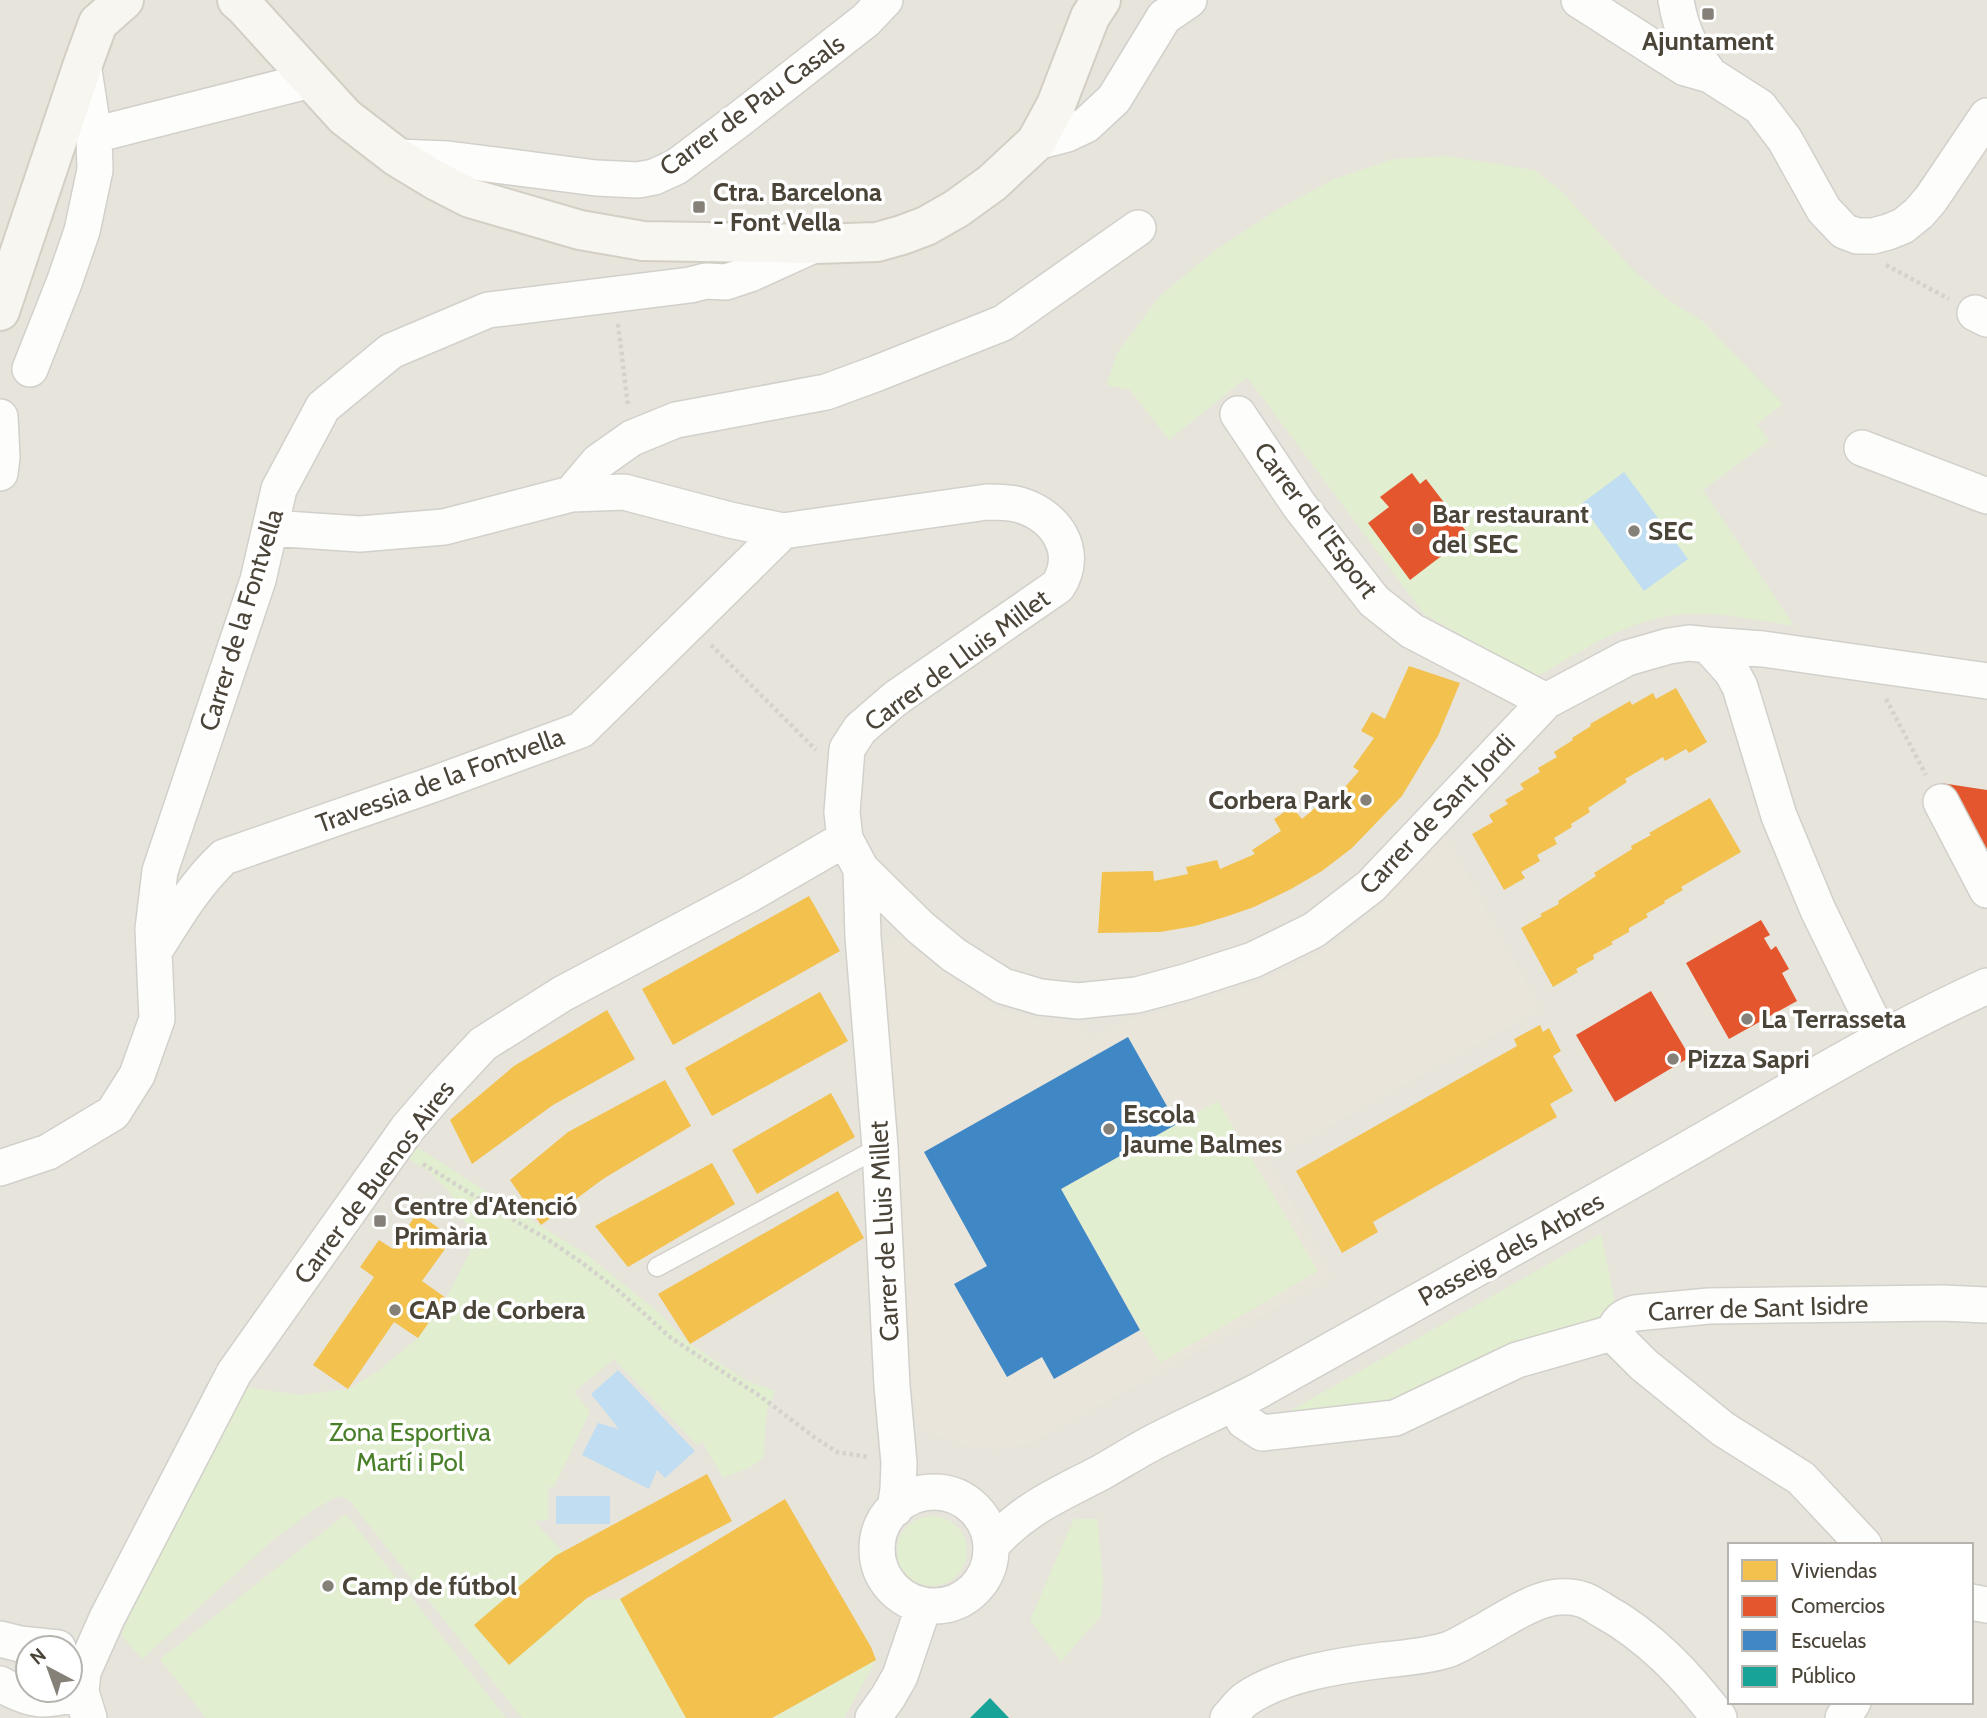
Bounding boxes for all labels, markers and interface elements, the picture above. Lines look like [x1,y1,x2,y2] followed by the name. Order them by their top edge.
[1700,6,1716,22] marker: Ajuntament
[1642,25,1774,57] place label: Ajuntament
[653,27,851,183] street label: Carrer de Pau Casals
[713,176,882,238] place label: Ctra. Barcelona - Font Vella
[691,199,707,215] marker: Ctra. Barcelona - Font Vella
[1247,436,1385,604] street label: Carrer de l'Esport
[1432,498,1589,560] place label: Bar restaurant del SEC
[192,505,290,735] street label: Carrer de la Fontvella
[1648,515,1694,547] place label: SEC
[1410,521,1426,537] marker: Bar restaurant del SEC
[1626,523,1642,539] marker: SEC
[858,582,1056,738] street label: Carrer de Lluis Millet
[312,720,569,840] street label: Travessia de la Fontvella
[1352,727,1522,901] street label: Carrer de Sant Jordi
[1208,784,1352,816] place label: Corbera Park
[1358,792,1374,808] marker: Corbera Park
[1761,1003,1906,1035] place label: La Terrasseta
[1739,1011,1755,1027] marker: La Terrasseta
[1687,1043,1810,1075] place label: Pizza Sapri
[1665,1051,1681,1067] marker: Pizza Sapri
[287,1074,461,1290] street label: Carrer de Buenos Aires
[1122,1098,1282,1160] place label: Escola Jaume Balmes
[862,1120,906,1342] street label: Carrer de Lluis Millet
[1101,1121,1117,1137] marker: Escola Jaume Balmes
[1413,1185,1610,1313] street label: Passeig dels Arbres
[394,1190,578,1252] place label: Centre d'Atenció Primària
[372,1213,388,1229] marker: Centre d'Atenció Primària
[1647,1288,1869,1328] street label: Carrer de Sant Isidre
[409,1294,585,1326] place label: CAP de Corbera
[387,1302,403,1318] marker: CAP de Corbera
[329,1416,492,1478] park label: Zona Esportiva Martí i Pol
[1728,1543,1973,1704] legend
[1791,1558,1877,1583] text: Viviendas
[342,1570,517,1602] place label: Camp de fútbol
[320,1578,336,1594] marker: Camp de fútbol
[1791,1593,1885,1618] text: Comercios
[1791,1628,1867,1653] text: Escuelas
[14,1634,84,1704] north arrow
[26,1643,51,1670] text: N
[1791,1663,1856,1688] text: Público

